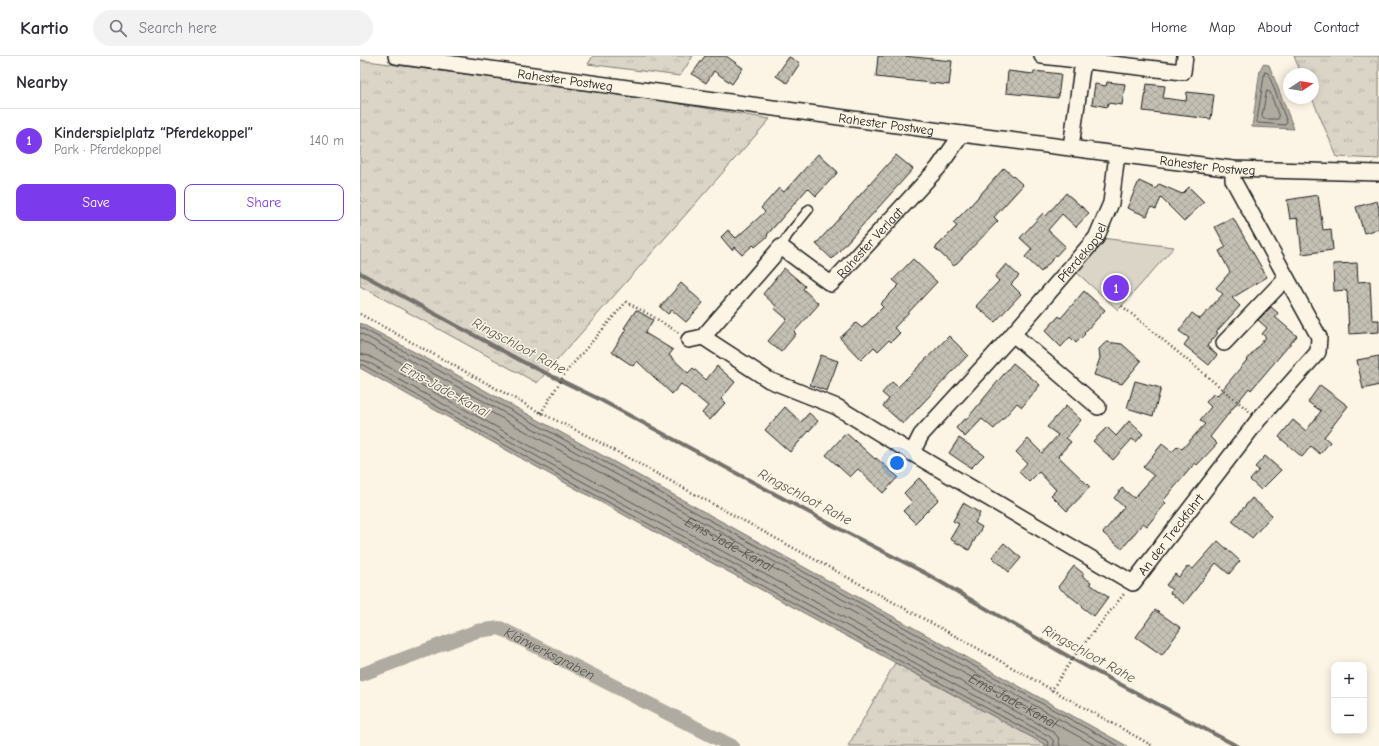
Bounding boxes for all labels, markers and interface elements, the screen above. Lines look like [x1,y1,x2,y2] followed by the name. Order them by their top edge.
[93,10,373,46] search box
[20,17,69,39] text: Kartio
[107,17,129,39] icon: search
[139,19,217,37] text: Search here
[1151,19,1187,36] text: Home
[1209,19,1235,36] text: Map
[1257,19,1292,36] text: About
[1314,19,1359,36] text: Contact
[517,65,614,93] street label: Rahester Postweg
[1283,68,1319,104] north arrow
[16,73,67,92] text: Nearby
[838,110,935,138] street label: Rahester Postweg
[54,124,253,142] text: Kinderspielplatz “Pferdekoppel”
[26,133,32,148] text: 1
[310,133,344,148] text: 140 m
[54,142,161,157] text: Park · Pferdekoppel
[1159,152,1256,177] street label: Rahester Postweg
[16,184,176,221] button: Save
[184,184,344,221] button: Share
[833,203,907,281] street label: Rahester Verlaat
[1054,220,1109,285] street label: Pferdekoppel
[1103,273,1129,303] pin: 1
[469,314,569,378] water label: Ringschloot Rahe
[398,359,493,422] water label: Ems-Jade-Kanal
[887,453,907,473] your location
[755,465,855,529] water label: Ringschloot Rahe
[1134,490,1207,578] street label: An der Treckfahrt
[682,513,778,576] water label: Ems-Jade-Kanal
[1039,621,1139,687] water label: Ringschloot Rahe
[502,623,598,683] water label: Klärwerksgraben
[1331,662,1367,734] map controls
[1331,662,1367,698] button: +
[966,669,1061,732] water label: Ems-Jade-Kanal
[1331,698,1367,734] button: −

